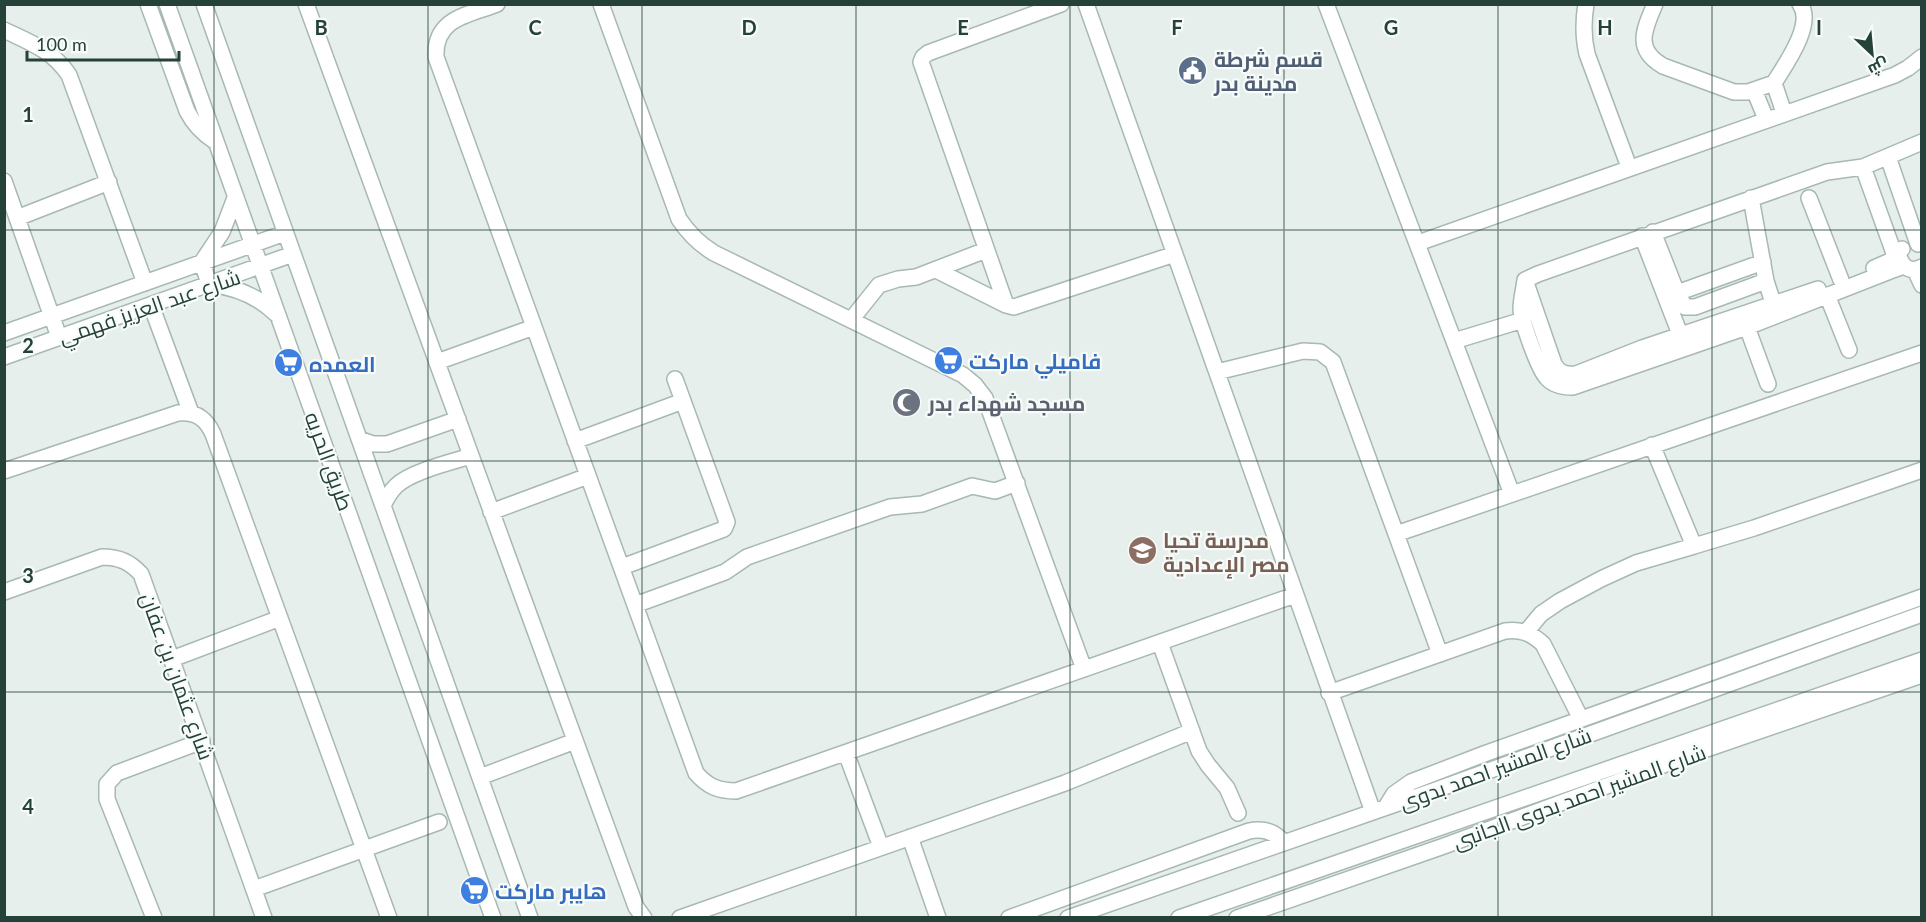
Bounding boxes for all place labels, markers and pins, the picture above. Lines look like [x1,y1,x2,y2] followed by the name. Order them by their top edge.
[1213,46,1323,96] place label: قسم شرطة مدينة بدر
[1177,54,1209,86] public building icon: قسم شرطة مدينة بدر
[932,344,964,376] supermarket icon: فاميلي ماركت
[272,347,304,379] supermarket icon: العمده
[969,348,1101,379] place label: فاميلي ماركت
[309,351,376,376] place label: العمده
[891,386,923,418] mosque icon: مسجد شهداء بدر
[927,390,1085,417] place label: مسجد شهداء بدر
[1163,527,1290,579] place label: مدرسة تحيا مصر الإعدادية
[1126,535,1158,567] school or university icon: مدرسة تحيا مصر الإعدادية
[458,874,490,906] supermarket icon: هايبر ماركت
[495,878,607,904] place label: هايبر ماركت

